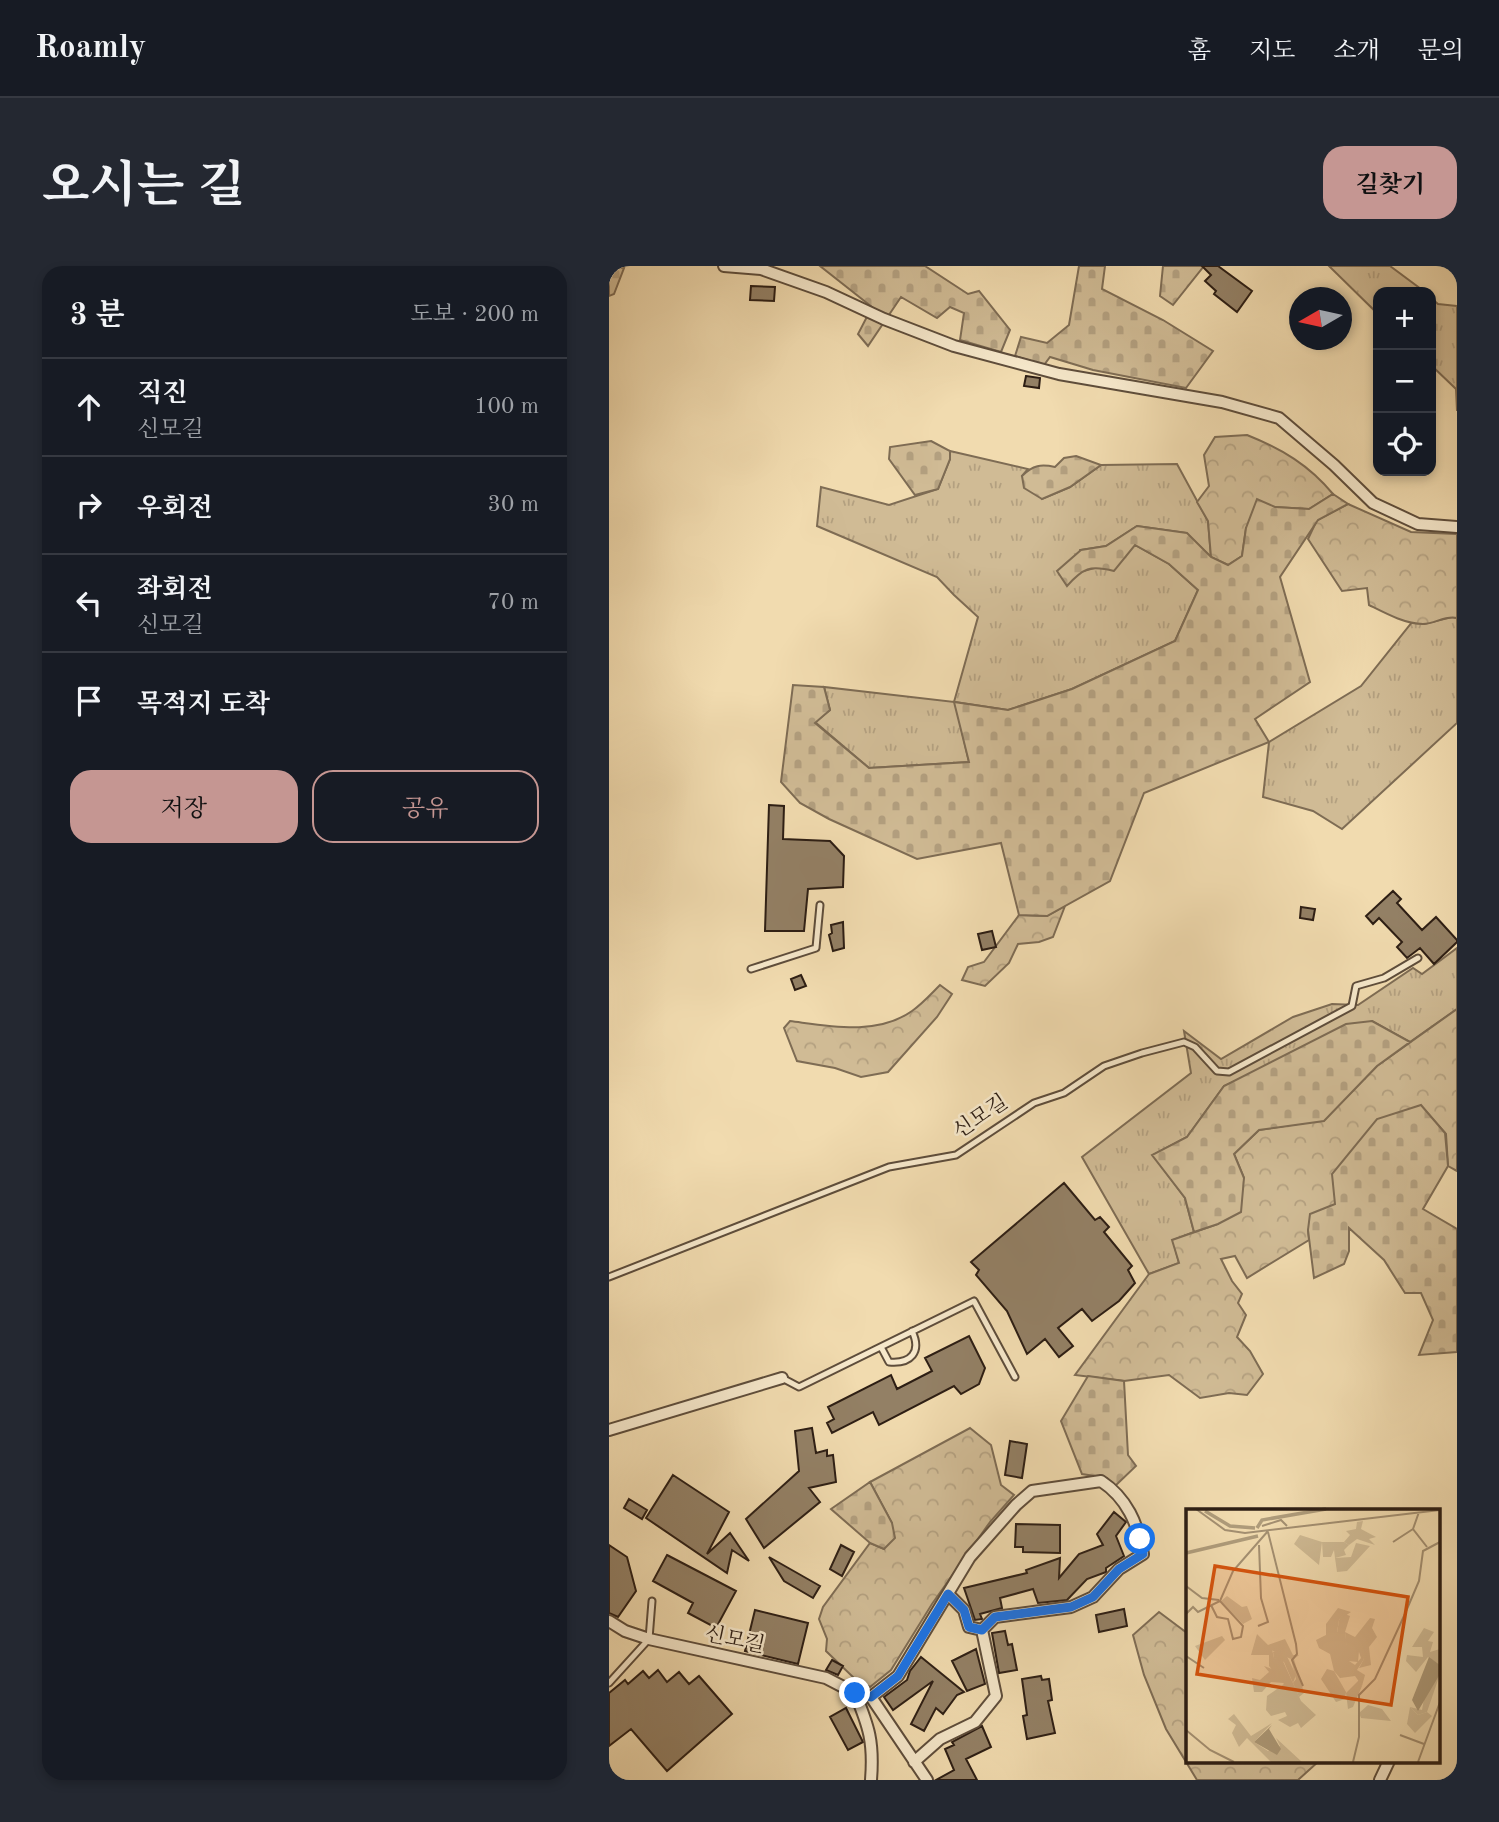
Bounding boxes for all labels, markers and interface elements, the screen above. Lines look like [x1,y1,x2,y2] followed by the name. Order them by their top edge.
[35,32,146,65] text: Roamly
[1188,40,1211,64] text: 홈
[1249,40,1295,64] text: 지도
[1333,40,1380,64] text: 소개
[1418,40,1464,64] text: 문의
[1323,146,1457,219] button: 길찾기
[42,164,245,213] text: 오시는 길
[1289,287,1352,350] north arrow
[1373,287,1436,476] map controls
[1373,287,1436,350] button: +
[70,301,125,331] text: 3 분
[411,303,539,326] text: 도보 · 200 m
[1373,350,1436,413] button: −
[137,381,187,407] text: 직진
[70,388,108,426] icon: ahead
[474,395,539,418] text: 100 m
[1373,413,1436,476] button: locate
[137,418,204,441] text: 신모길
[70,486,108,524] icon: right
[488,493,539,516] text: 30 m
[137,496,212,522] text: 우회전
[137,577,212,603] text: 좌회전
[70,584,108,622] icon: left
[488,591,539,614] text: 70 m
[137,614,204,637] text: 신모길
[70,682,108,720] icon: arrive
[137,692,270,718] text: 목적지 도착
[70,770,298,843] button: 저장
[312,770,539,843] button: 공유
[949,1090,1012,1143] street label: 신모길
[1186,1509,1439,1762] inset map
[1124,1523,1155,1554] route start
[703,1622,767,1657] street label: 신모길
[839,1677,870,1708] route end

